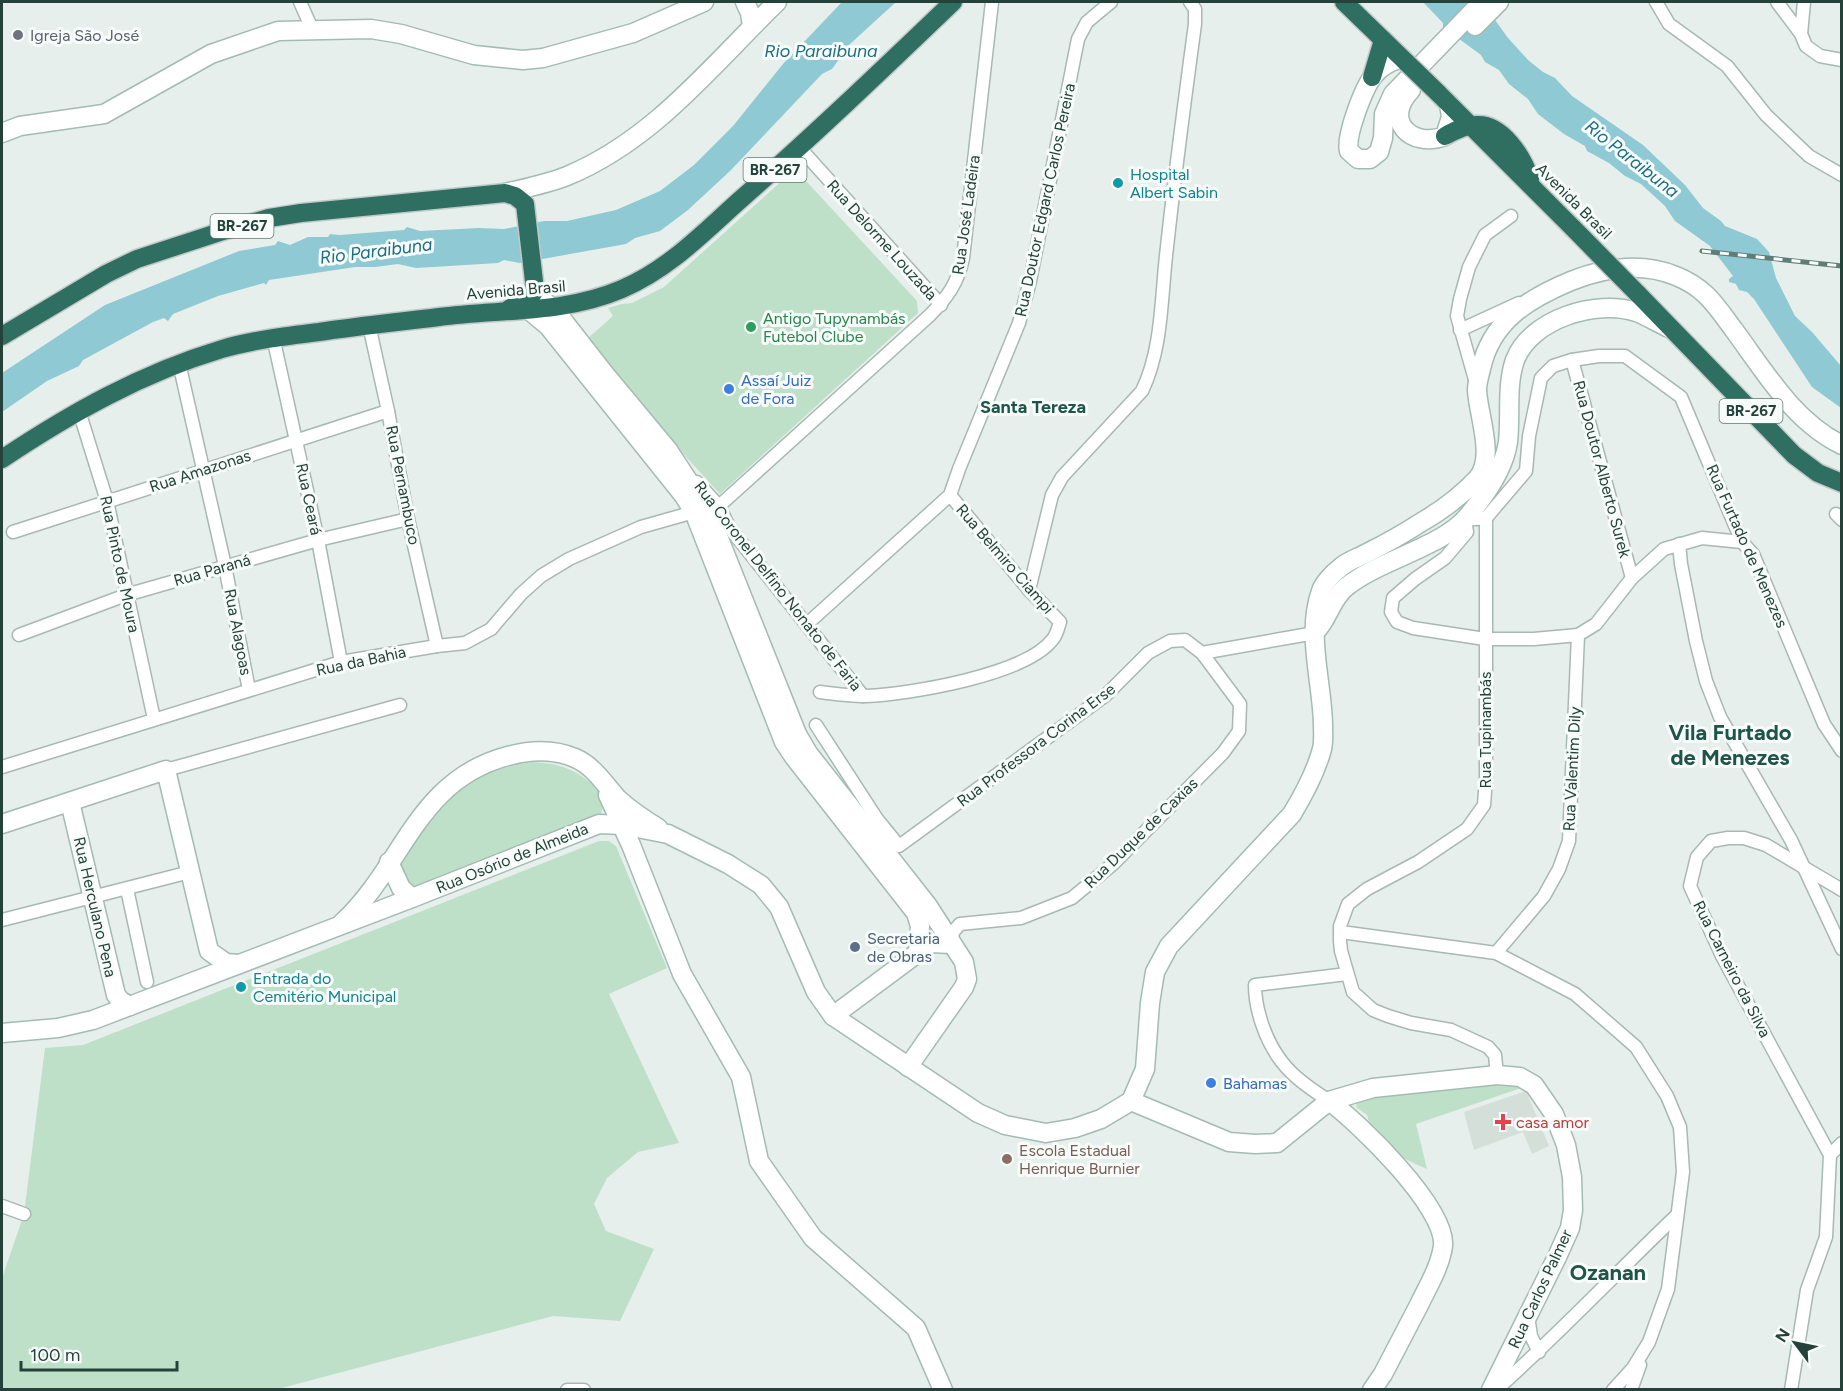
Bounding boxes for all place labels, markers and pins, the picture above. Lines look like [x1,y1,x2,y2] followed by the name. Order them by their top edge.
[30,26,139,45] place label: Igreja São José
[11,28,25,42] marker: Igreja São José
[1130,165,1218,202] place label: Hospital Albert Sabin
[1111,176,1125,190] marker: Hospital Albert Sabin
[763,309,906,346] place label: Antigo Tupynambás Futebol Clube
[744,320,758,334] marker: Antigo Tupynambás Futebol Clube
[741,371,811,408] place label: Assaí Juiz de Fora
[722,382,736,396] marker: Assaí Juiz de Fora
[867,929,940,966] place label: Secretaria de Obras
[848,940,862,954] marker: Secretaria de Obras
[253,969,396,1006] place label: Entrada do Cemitério Municipal
[234,980,248,994] marker: Entrada do Cemitério Municipal
[1223,1074,1287,1093] place label: Bahamas
[1204,1076,1218,1090] marker: Bahamas
[1494,1113,1512,1131] marker: casa amor
[1516,1113,1589,1132] place label: casa amor
[1019,1141,1140,1178] place label: Escola Estadual Henrique Burnier
[1000,1152,1014,1166] marker: Escola Estadual Henrique Burnier

